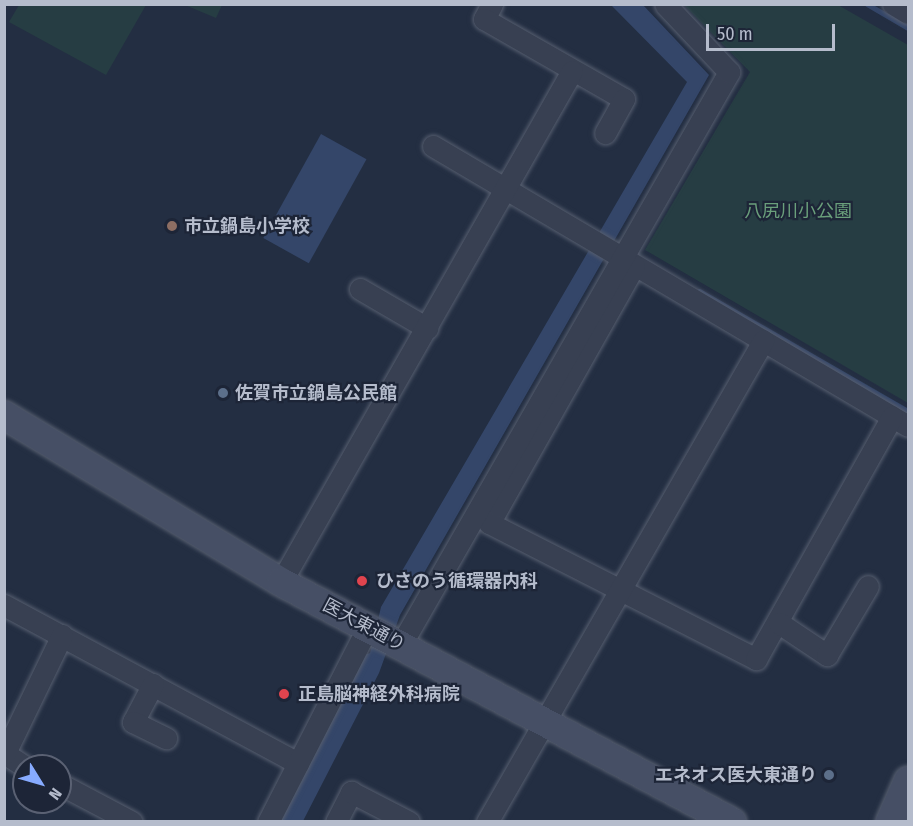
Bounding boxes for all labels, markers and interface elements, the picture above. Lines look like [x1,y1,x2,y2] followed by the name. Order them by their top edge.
[709,12,838,50] scale bar
[717,23,753,45] text: 50 m
[744,200,852,222] park label: 八尻川小公園
[184,215,310,237] place label: 市立鍋島小学校
[165,219,179,233] marker: 市立鍋島小学校
[235,382,397,404] place label: 佐賀市立鍋島公民館
[216,386,230,400] marker: 佐賀市立鍋島公民館
[376,570,538,592] place label: ひさのう循環器内科
[353,572,371,590] marker: ひさのう循環器内科
[319,594,409,656] street label: 医大東通り
[298,683,460,705] place label: 正島脳神経外科病院
[275,685,293,703] marker: 正島脳神経外科病院
[12,754,72,814] north arrow
[655,764,817,786] place label: エネオス医大東通り
[822,768,836,782] marker: エネオス医大東通り
[45,784,66,803] text: N

